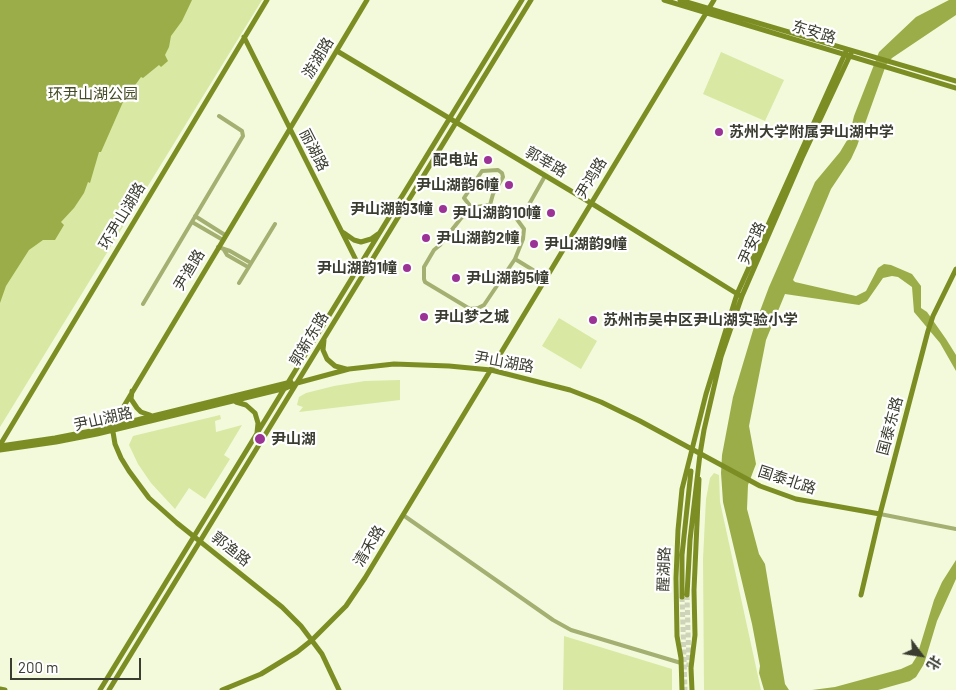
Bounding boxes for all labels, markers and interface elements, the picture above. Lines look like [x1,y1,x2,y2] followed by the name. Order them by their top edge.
[790,17,838,47] street label: 东安路
[299,34,337,82] street label: 游湖路
[48,85,138,103] park label: 环尹山湖公园
[729,123,894,141] place label: 苏州大学附属尹山湖中学
[296,126,332,174] street label: 丽湖路
[713,126,725,138] marker: 苏州大学附属尹山湖中学
[522,143,570,181] street label: 郭莘路
[433,151,478,169] place label: 配电站
[482,154,494,166] marker: 配电站
[572,154,610,202] street label: 尹鸿路
[416,176,499,194] place label: 尹山湖韵6幢
[95,179,149,253] street label: 环尹山湖路
[503,179,515,191] marker: 尹山湖韵6幢
[350,200,433,218] place label: 尹山湖韵3幢
[437,203,449,215] marker: 尹山湖韵3幢
[452,204,541,222] place label: 尹山湖韵10幢
[545,207,557,219] marker: 尹山湖韵10幢
[735,219,769,267] street label: 尹安路
[436,229,519,247] place label: 尹山湖韵2幢
[420,232,432,244] marker: 尹山湖韵2幢
[544,235,627,253] place label: 尹山湖韵9幢
[528,238,540,250] marker: 尹山湖韵9幢
[170,246,208,294] street label: 尹渔路
[317,259,397,277] place label: 尹山湖韵1幢
[401,262,413,274] marker: 尹山湖韵1幢
[466,269,549,287] place label: 尹山湖韵5幢
[450,272,462,284] marker: 尹山湖韵5幢
[434,308,509,326] place label: 尹山梦之城
[286,309,332,369] street label: 郭新东路
[418,311,430,323] marker: 尹山梦之城
[603,311,798,329] place label: 苏州市吴中区尹山湖实验小学
[587,314,599,326] marker: 苏州市吴中区尹山湖实验小学
[473,348,535,376] street label: 尹山湖路
[874,395,906,457] street label: 国泰东路
[72,403,134,435] street label: 尹山湖路
[271,430,316,448] place label: 尹山湖
[253,432,267,446] marker: 尹山湖
[756,462,818,498] street label: 国泰北路
[350,522,388,570] street label: 清禾路
[208,528,254,570] street label: 郭渔路
[654,546,674,592] street label: 醒湖路
[896,630,946,680] north arrow
[12,648,144,680] scale bar
[923,653,945,673] text: 北
[18,658,58,676] text: 200 m

